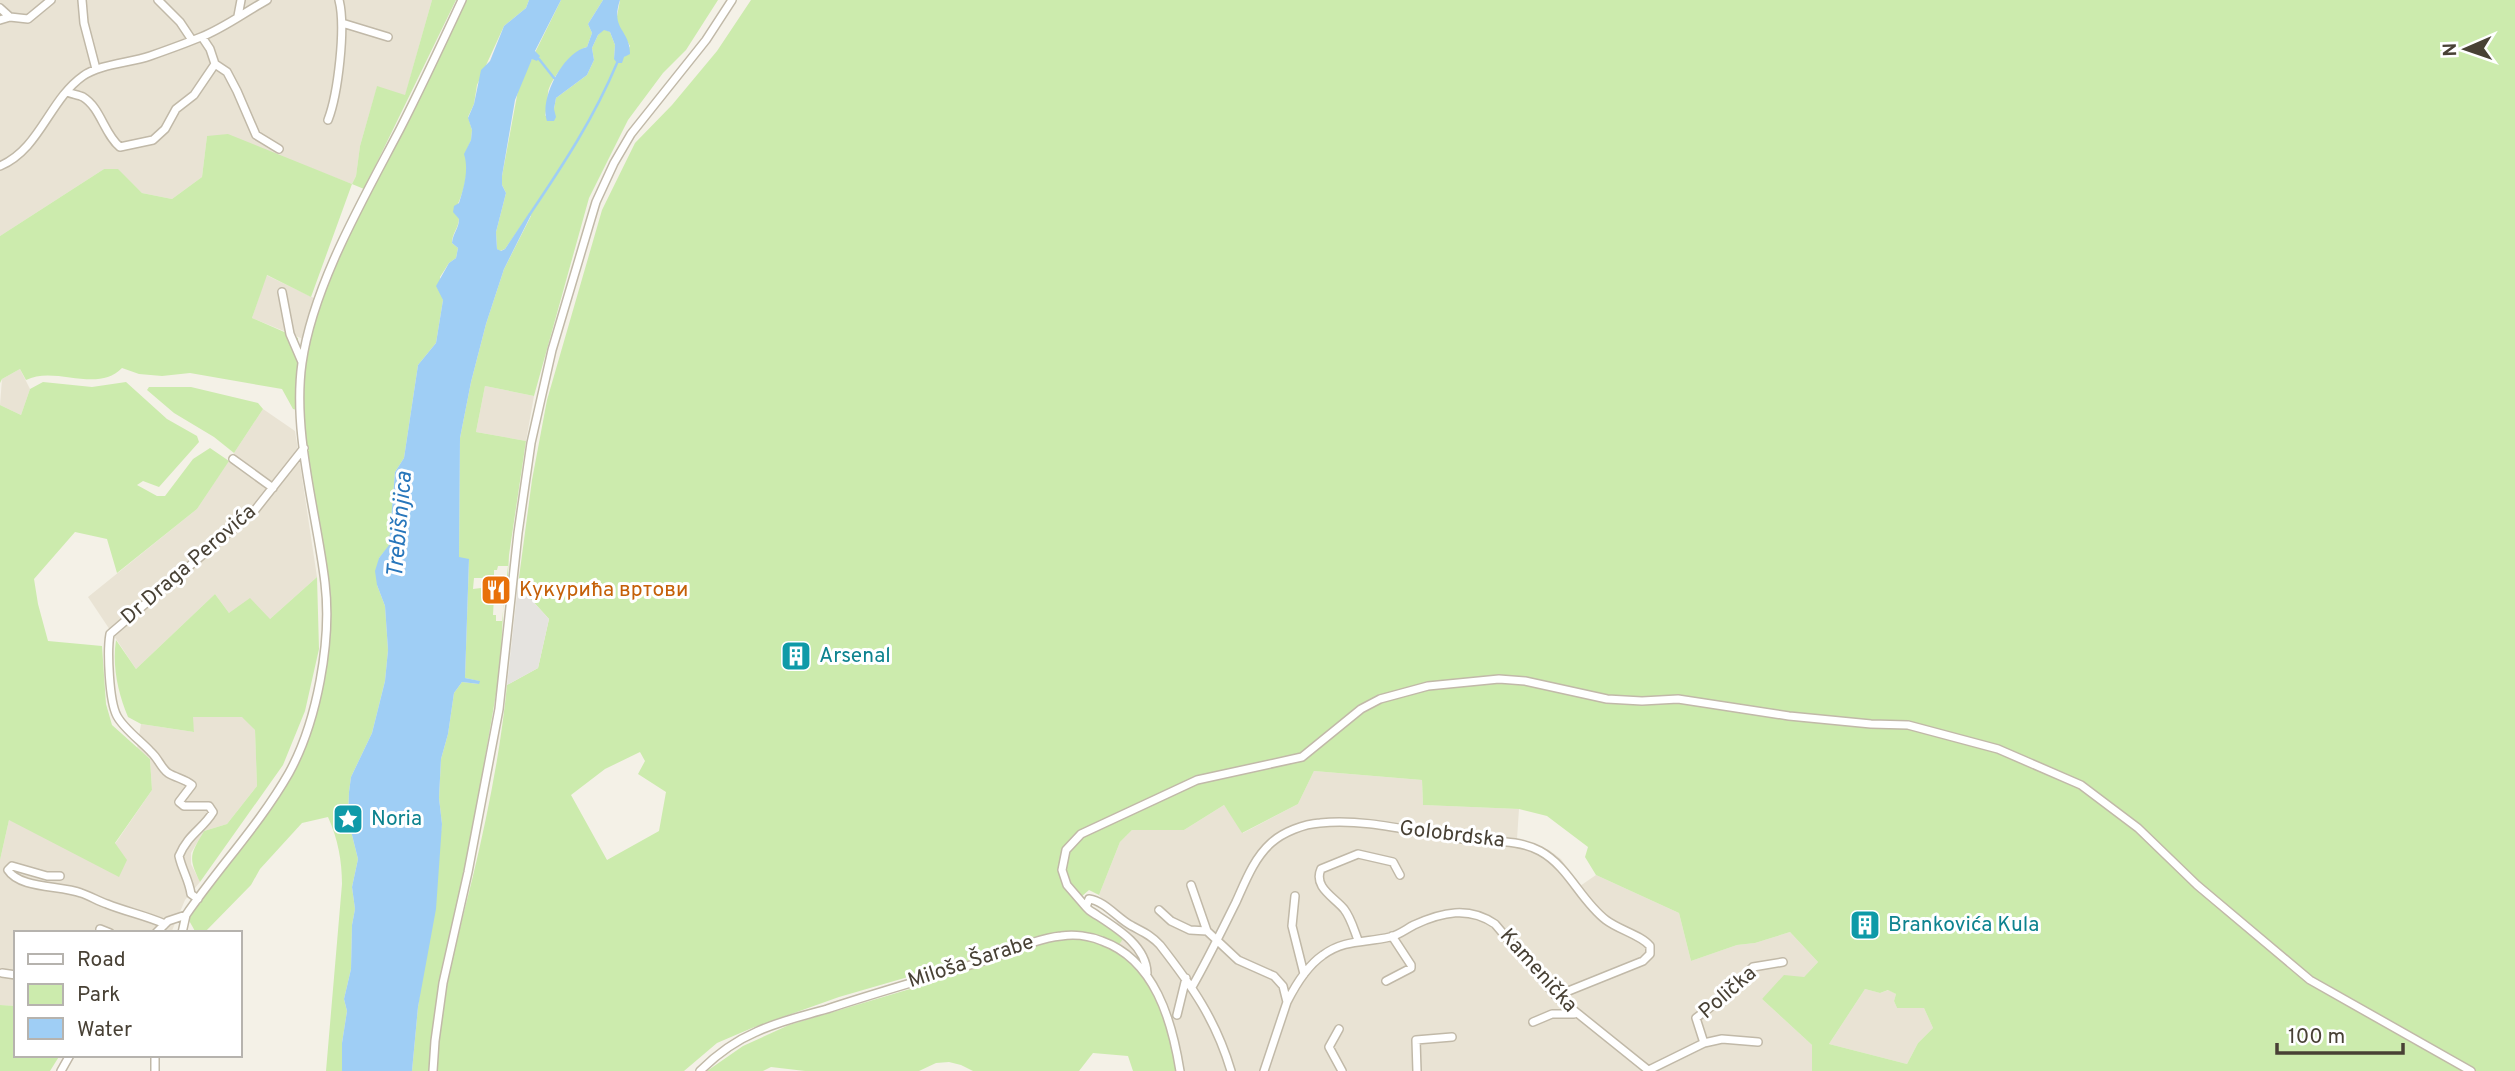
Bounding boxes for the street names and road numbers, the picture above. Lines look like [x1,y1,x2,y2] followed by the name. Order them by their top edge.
[116,499,262,631] street label: Dr Draga Perovića
[1398,815,1506,855] street label: Golobrdska
[1493,923,1583,1019] street label: Kamenička
[904,928,1037,995] street label: Miloša Šarabe
[1693,960,1763,1026] street label: Polička

